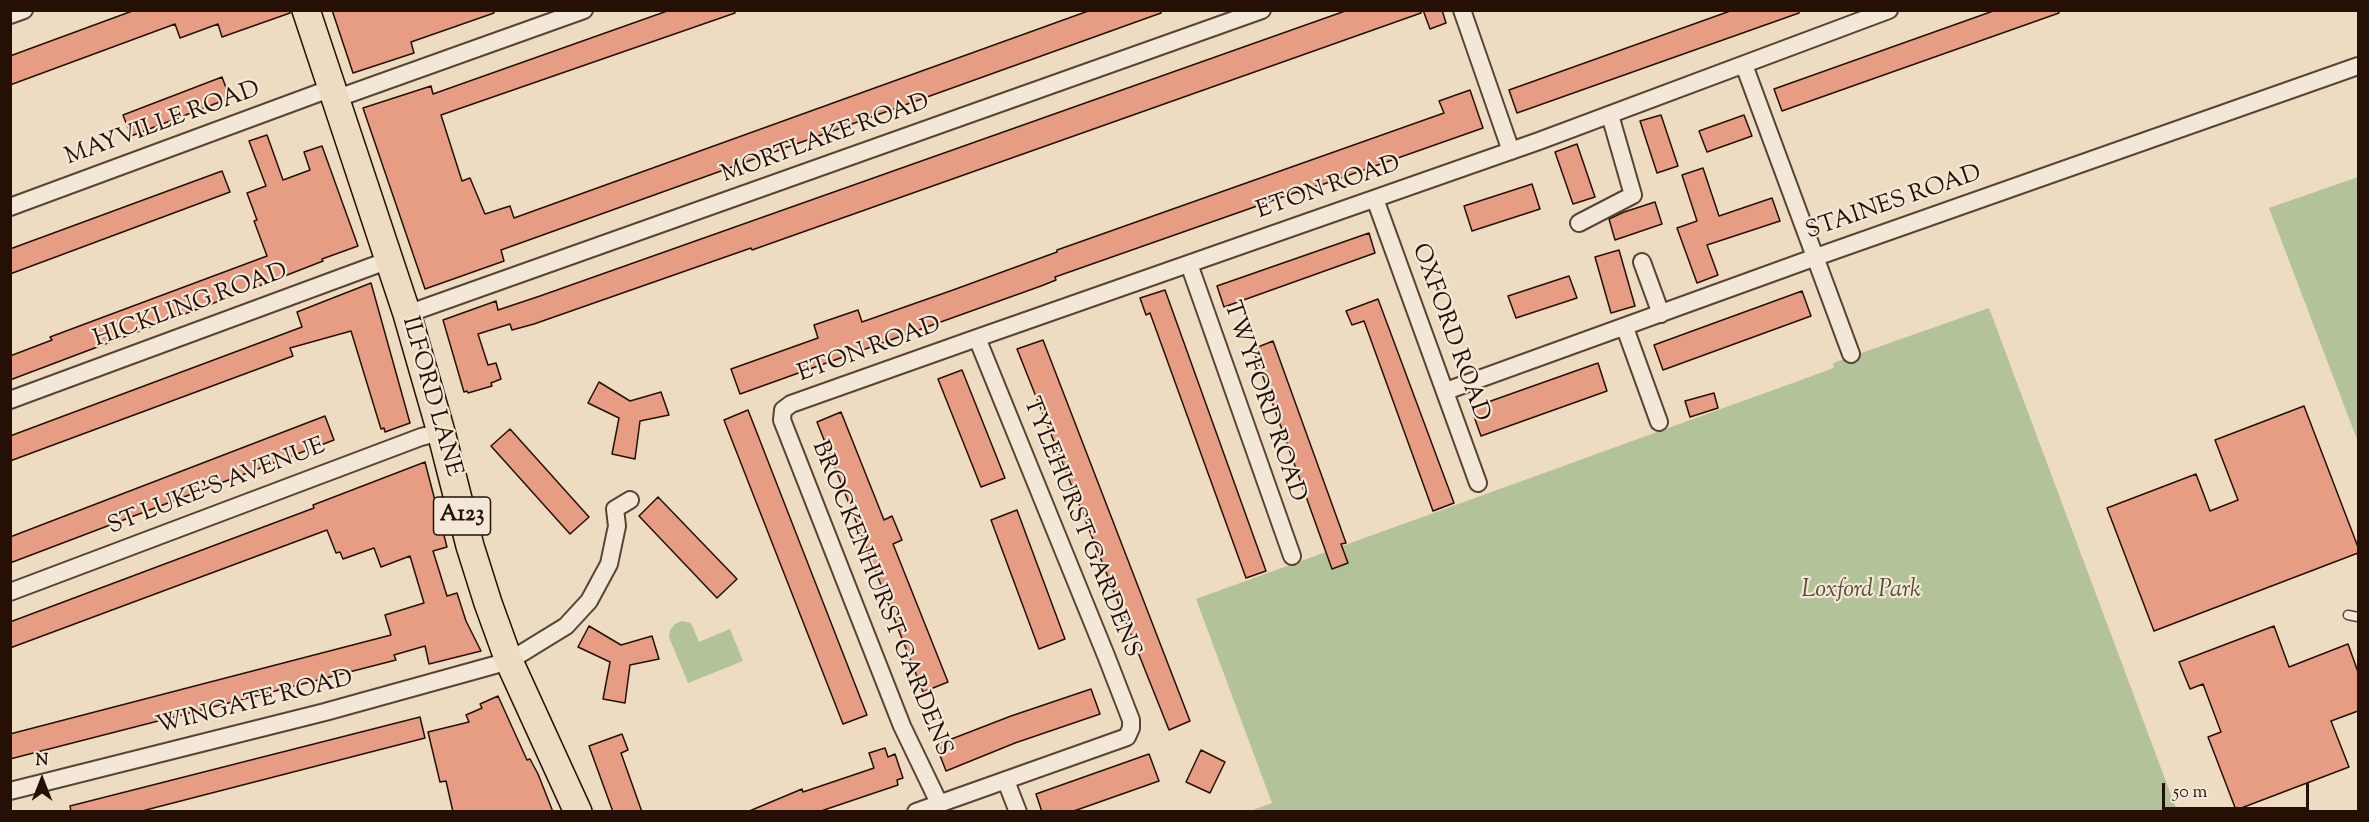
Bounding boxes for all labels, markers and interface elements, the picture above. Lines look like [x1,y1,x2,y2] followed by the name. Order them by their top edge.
[62,76,264,174] street label: MAYVILLE ROAD
[718,89,934,191] street label: MORTLAKE ROAD
[1253,151,1405,227] street label: ETON ROAD
[1802,160,1986,248] street label: STAINES ROAD
[1403,240,1495,426] street label: OXFORD ROAD
[90,259,292,355] street label: HICKLING ROAD
[1215,298,1311,506] street label: TWYFORD ROAD
[795,312,945,390] street label: ETON ROAD
[393,314,467,480] street label: ILFORD LANE
[1015,394,1145,662] street label: TYLEHURST GARDENS
[104,433,330,543] street label: ST LUKE'S AVENUE
[803,437,957,761] street label: BROCKENHURST GARDENS
[434,497,490,535] road number: A123
[1801,578,1921,606] park label: Loxford Park
[154,666,356,742] street label: WINGATE ROAD
[12,750,72,810] north arrow
[36,750,48,773] text: N
[2165,771,2312,809] scale bar
[2173,780,2207,806] text: 50 m

